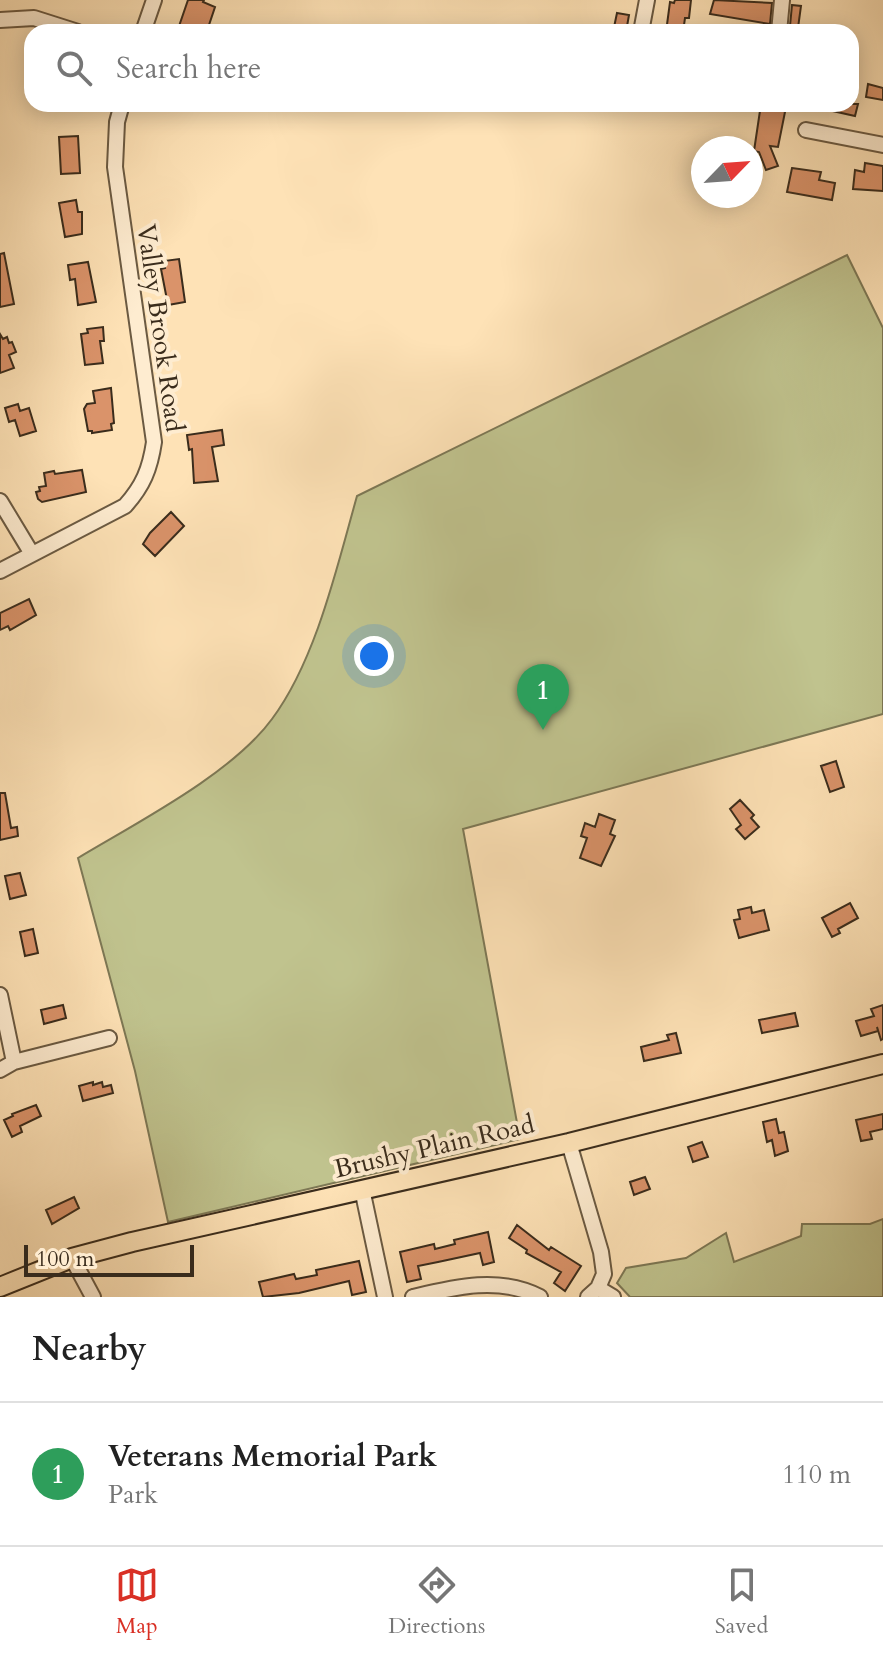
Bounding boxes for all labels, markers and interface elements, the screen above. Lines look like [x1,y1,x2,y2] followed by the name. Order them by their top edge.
[24,24,859,112] search box
[52,46,96,90] icon: search
[116,48,261,89] text: Search here
[691,136,763,208] north arrow
[129,222,192,434] street label: Valley Brook Road
[354,636,394,676] your location
[517,664,569,730] pin: 1
[331,1106,538,1187] street label: Brushy Plain Road
[24,1241,194,1277] scale bar
[36,1244,94,1274] text: 100 m
[32,1326,147,1372] text: Nearby
[108,1436,437,1477] text: Veterans Memorial Park
[51,1457,65,1492] text: 1
[782,1457,851,1492] text: 110 m
[108,1477,158,1512] text: Park
[115,1563,159,1641] tab: Map
[388,1563,485,1641] tab: Directions
[715,1563,768,1641] tab: Saved

